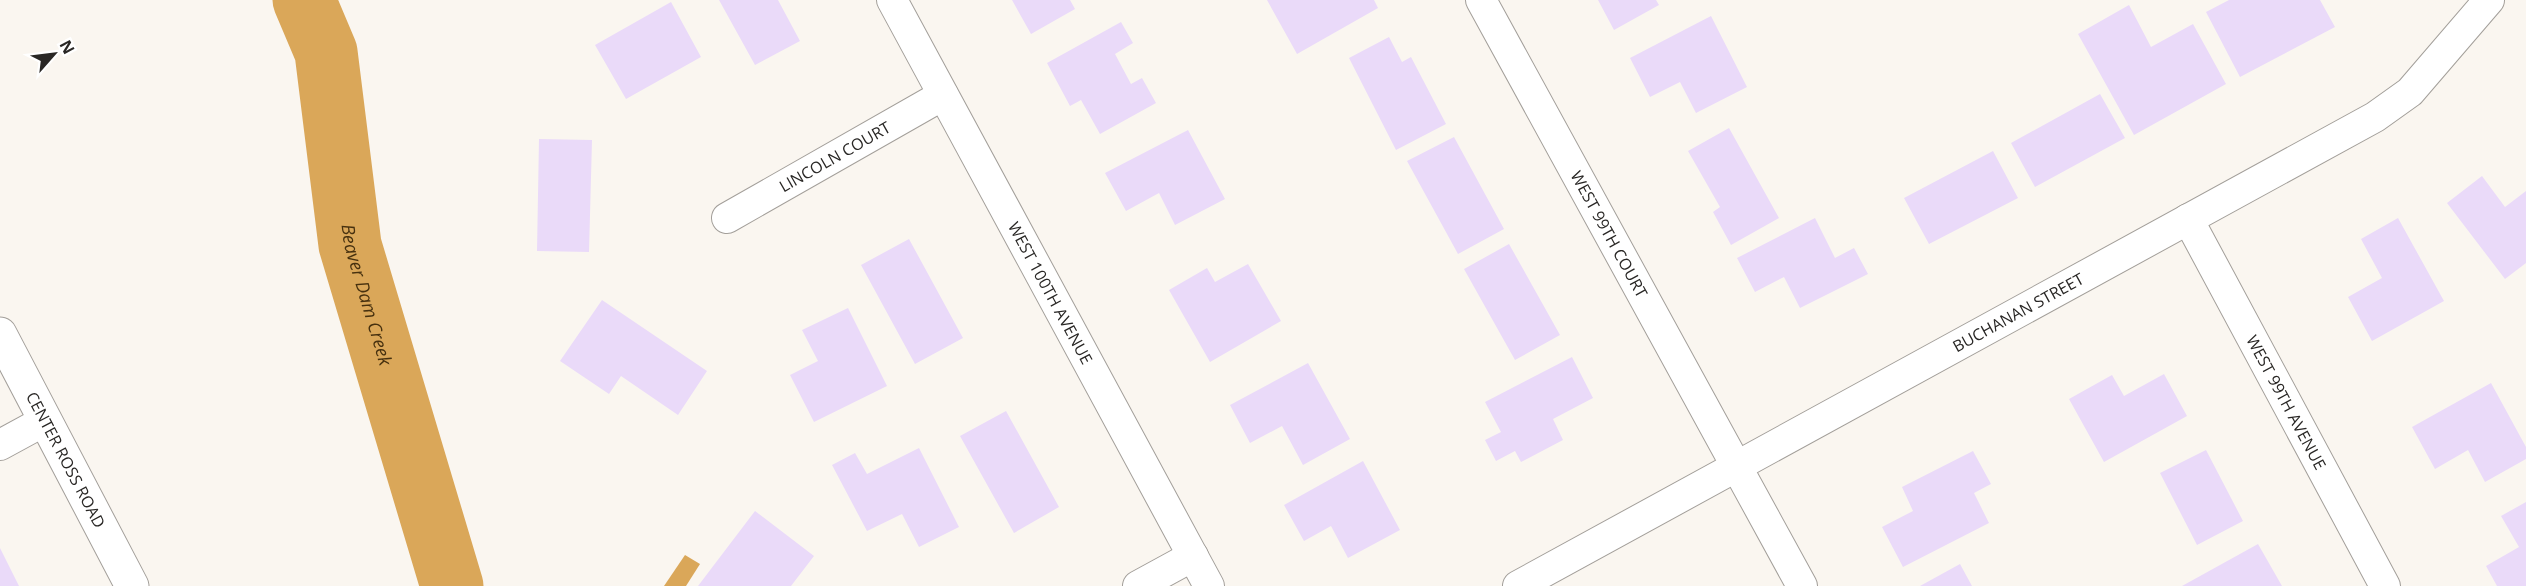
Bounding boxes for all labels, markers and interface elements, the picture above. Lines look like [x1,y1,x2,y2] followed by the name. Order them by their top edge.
[24,24,84,84] north arrow
[54,36,80,58] text: N
[775,116,895,197] street label: LINCOLN COURT
[1566,167,1653,302] street label: WEST 99TH COURT
[1003,218,1098,368] street label: WEST 100TH AVENUE
[336,223,399,369] water label: Beaver Dam Creek
[1949,267,2088,357] street label: BUCHANAN STREET
[2241,331,2331,473] street label: WEST 99TH AVENUE
[21,388,111,532] street label: CENTER ROSS ROAD

